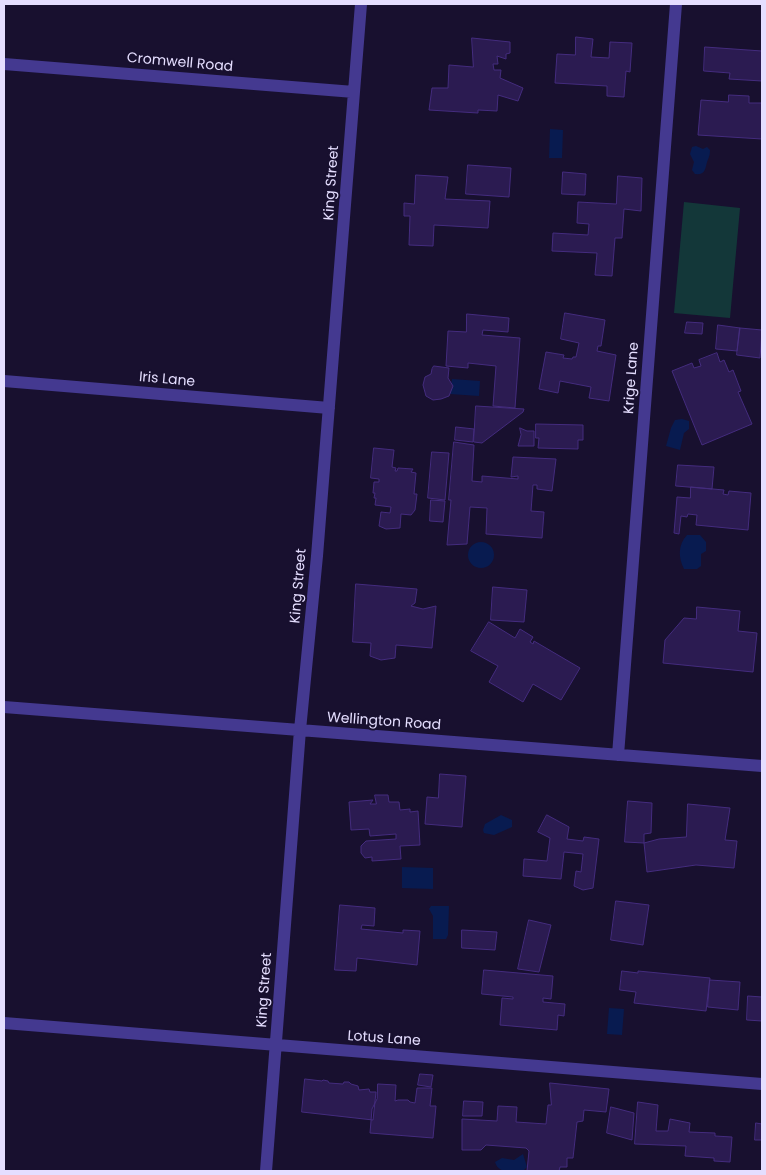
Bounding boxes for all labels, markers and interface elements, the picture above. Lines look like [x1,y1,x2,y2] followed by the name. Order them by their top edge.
[126,50,234,76] street label: Cromwell Road
[321,145,343,221] street label: King Street
[621,341,643,415] street label: Krige Lane
[138,369,196,391] street label: Iris Lane
[287,548,311,624] street label: King Street
[326,710,442,734] street label: Wellington Road
[254,952,276,1028] street label: King Street
[347,1028,421,1050] street label: Lotus Lane

